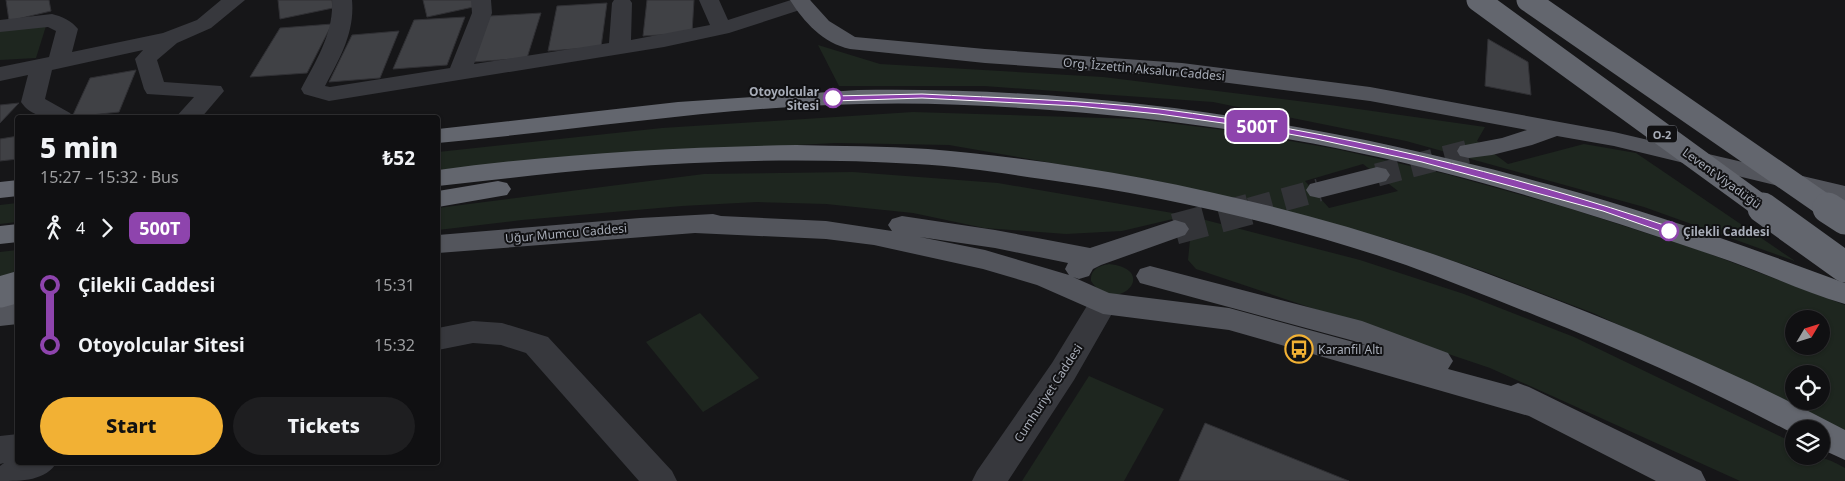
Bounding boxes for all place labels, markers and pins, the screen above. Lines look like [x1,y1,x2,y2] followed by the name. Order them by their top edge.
[749,83,820,114] place label: Otoyolcular Sitesi
[823,88,843,108] marker: Otoyolcular Sitesi
[1659,221,1679,241] marker: Çilekli Caddesi
[1683,223,1770,240] place label: Çilekli Caddesi
[1284,334,1314,364] bus stop icon: Karanfil Altı
[1318,341,1383,358] place label: Karanfil Altı

